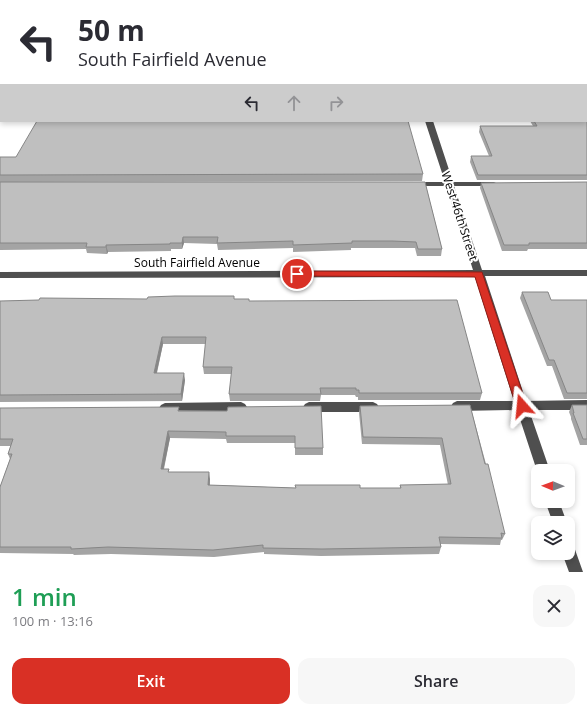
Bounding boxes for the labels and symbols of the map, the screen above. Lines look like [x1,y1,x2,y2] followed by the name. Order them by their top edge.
[438,169,482,263] street label: West 46th Street
[134,254,260,271] street label: South Fairfield Avenue
[280,257,314,291] pin
[501,385,543,427] position arrow
[531,464,575,508] north arrow

